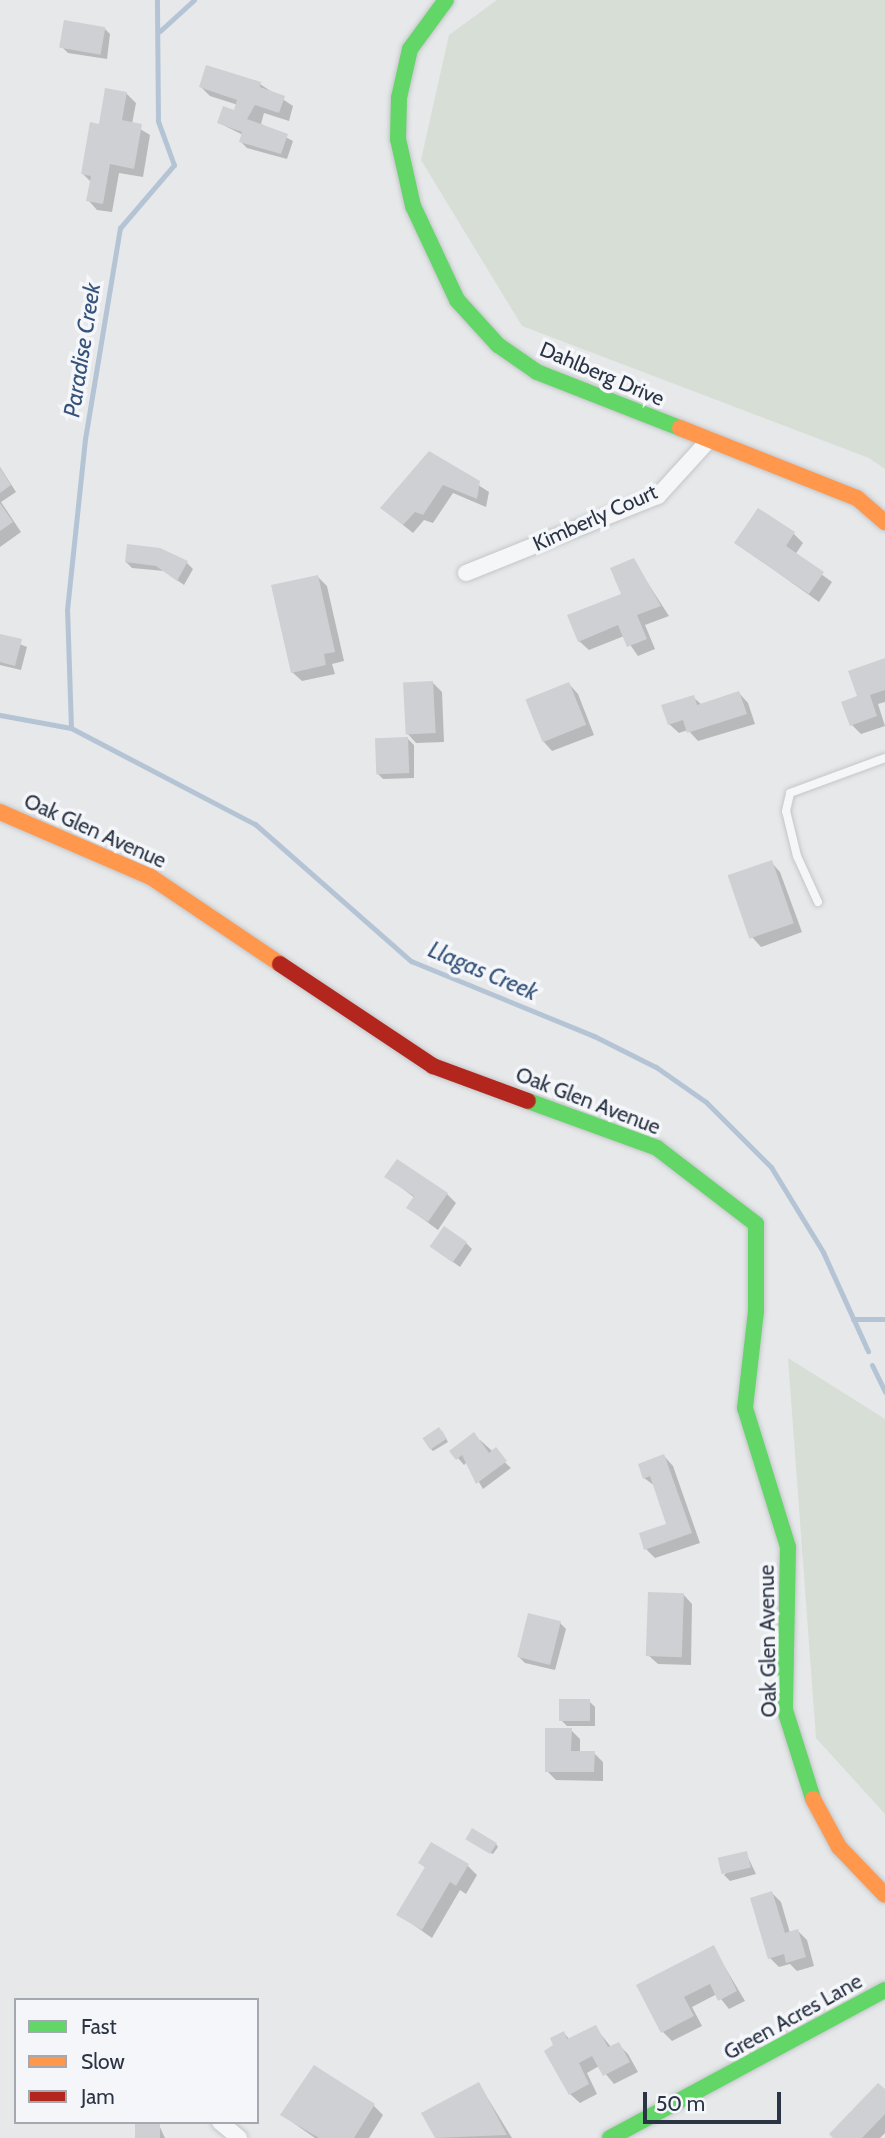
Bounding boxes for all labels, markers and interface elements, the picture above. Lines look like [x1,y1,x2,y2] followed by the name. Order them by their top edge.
[58,281,106,419] water label: Paradise Creek
[536,336,668,412] street label: Dahlberg Drive
[529,479,661,557] street label: Kimberly Court
[20,788,170,874] street label: Oak Glen Avenue
[424,936,542,1006] water label: Llagas Creek
[512,1062,664,1140] street label: Oak Glen Avenue
[754,1564,782,1718] street label: Oak Glen Avenue
[719,1969,867,2065] street label: Green Acres Lane
[14,1998,259,2124] legend
[81,2014,117,2039] text: Fast
[81,2049,125,2074] text: Slow
[647,2078,785,2122] scale bar
[81,2084,115,2109] text: Jam
[656,2091,705,2116] text: 50 m

